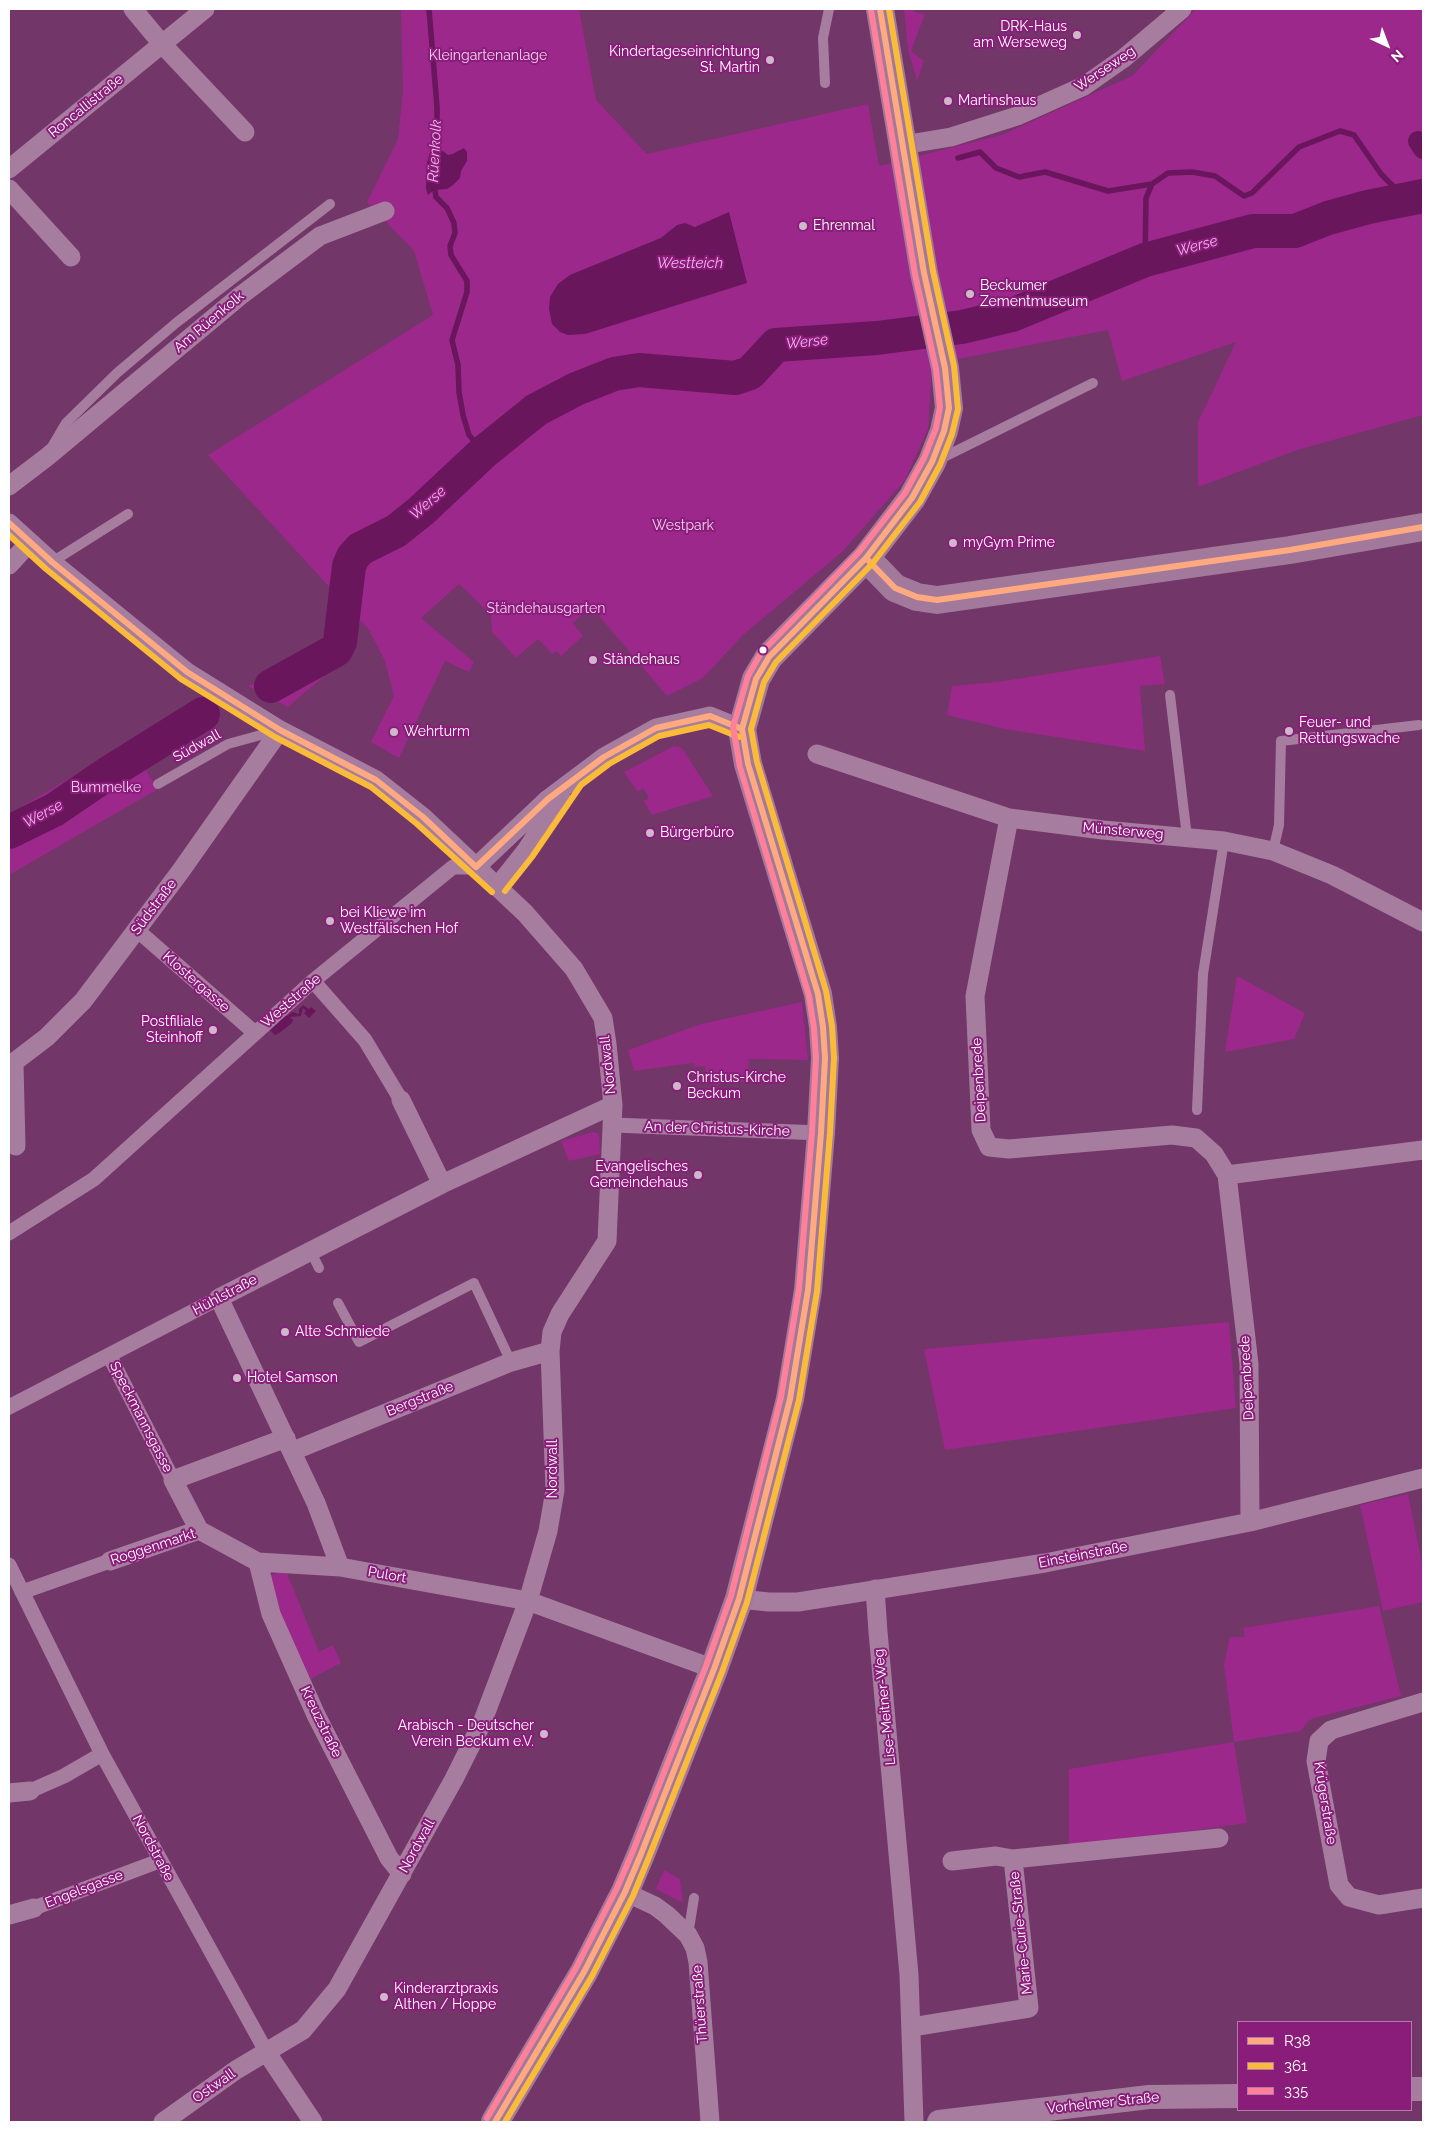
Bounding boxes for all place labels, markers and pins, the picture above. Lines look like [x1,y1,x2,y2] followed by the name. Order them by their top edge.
[973,19,1067,52] place label: DRK-Haus am Werseweg
[1071,29,1083,41] marker: DRK-Haus am Werseweg
[609,44,760,76] place label: Kindertageseinrichtung St. Martin
[764,54,776,66] marker: Kindertageseinrichtung St. Martin
[958,93,1036,109] place label: Martinshaus
[942,95,954,107] marker: Martinshaus
[813,218,875,234] place label: Ehrenmal
[797,220,809,232] marker: Ehrenmal
[980,278,1088,310] place label: Beckumer Zementmuseum
[964,288,976,300] marker: Beckumer Zementmuseum
[963,535,1055,551] place label: myGym Prime
[947,537,959,549] marker: myGym Prime
[758,645,768,655] unlabelled marker
[603,652,680,668] place label: Ständehaus
[587,654,599,666] marker: Ständehaus
[1299,715,1400,748] place label: Feuer- und Rettungswache
[404,724,470,740] place label: Wehrturm
[1283,725,1295,737] marker: Feuer- und Rettungswache
[388,726,400,738] marker: Wehrturm
[660,825,734,841] place label: Bürgerbüro
[644,827,656,839] marker: Bürgerbüro
[340,905,458,938] place label: bei Kliewe im Westfälischen Hof
[324,915,336,927] marker: bei Kliewe im Westfälischen Hof
[141,1014,203,1046] place label: Postfiliale Steinhoff
[207,1024,219,1036] marker: Postfiliale Steinhoff
[687,1070,786,1102] place label: Christus-Kirche Beckum
[671,1080,683,1092] marker: Christus-Kirche Beckum
[590,1159,688,1192] place label: Evangelisches Gemeindehaus
[692,1169,704,1181] marker: Evangelisches Gemeindehaus
[295,1324,390,1340] place label: Alte Schmiede
[279,1326,291,1338] marker: Alte Schmiede
[247,1370,338,1386] place label: Hotel Samson
[231,1372,243,1384] marker: Hotel Samson
[398,1718,534,1750] place label: Arabisch - Deutscher Verein Beckum e.V.
[538,1728,550,1740] marker: Arabisch - Deutscher Verein Beckum e.V.
[394,1981,498,2014] place label: Kinderarztpraxis Althen / Hoppe
[378,1991,390,2003] marker: Kinderarztpraxis Althen / Hoppe

